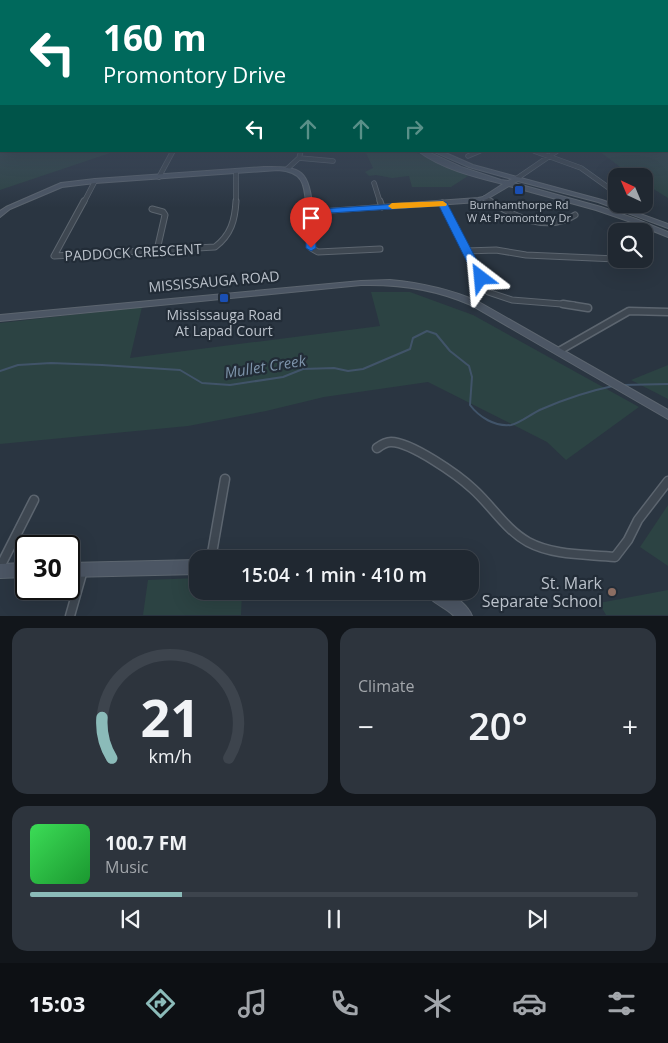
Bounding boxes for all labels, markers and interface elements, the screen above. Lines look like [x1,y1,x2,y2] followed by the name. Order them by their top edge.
[103,14,207,61] text: 160 m
[20,20,85,85] icon: left
[103,59,286,89] text: Promontory Drive
[241,115,269,143] icon: left
[294,115,322,143] icon: ahead
[347,115,375,143] icon: ahead
[400,115,428,143] icon: right
[608,168,652,212] north arrow
[608,168,653,268] map controls
[513,184,525,196] marker: Burnhamthorpe Rd W At Promontory Dr
[290,197,332,248] pin
[467,197,571,225] place label: Burnhamthorpe Rd W At Promontory Dr
[297,204,325,232] icon: arrive
[608,223,653,268] button: search
[64,239,202,265] street label: PADDOCK CRESCENT
[454,251,506,303] position arrow
[148,266,280,296] street label: MISSISSAUGA ROAD
[218,292,230,304] marker: Mississauga Road At Lapad Court
[166,305,282,340] place label: Mississauga Road At Lapad Court
[223,350,308,382] water label: Mullet Creek
[15,535,80,600] speed limit sign: 30
[241,562,427,588] text: 15:04 · 1 min · 410 m
[482,572,603,612] place label: St. Mark Separate School
[606,586,618,598] marker: St. Mark Separate School
[358,675,415,697] text: Climate
[140,681,200,752] text: 21
[468,699,528,751] text: 20°
[358,707,374,745] text: −
[622,707,638,745] text: +
[148,744,192,768] text: km/h
[105,830,187,856] text: 100.7 FM
[105,856,149,878] text: Music
[117,905,145,933] icon: previous
[320,905,348,933] icon: pause
[523,905,551,933] icon: next
[143,986,178,1021] icon: directions
[235,986,270,1021] icon: music
[327,986,362,1021] icon: phone
[420,986,455,1021] icon: climate
[512,986,547,1021] icon: car
[604,986,639,1021] icon: filters
[29,988,85,1018] text: 15:03

